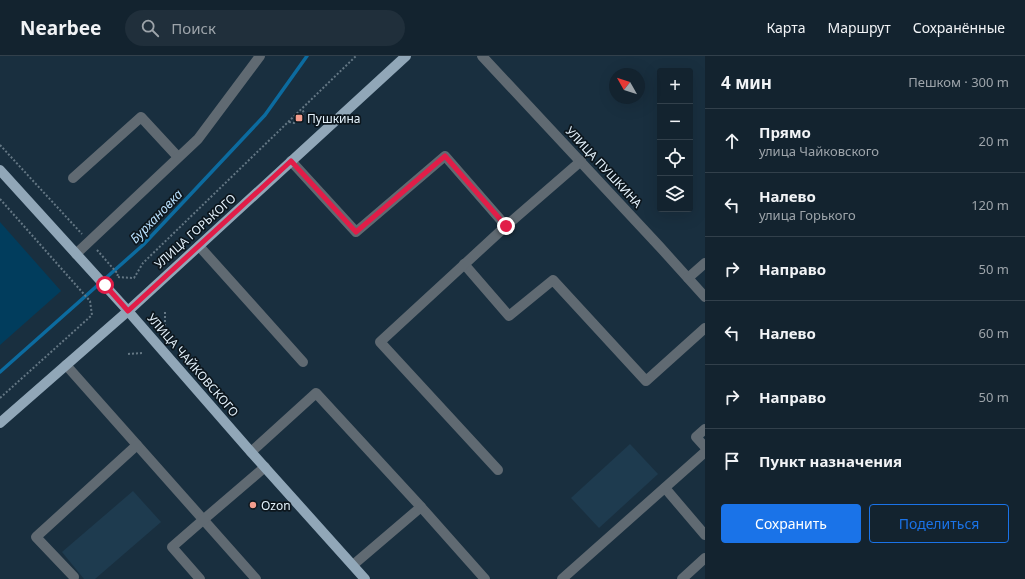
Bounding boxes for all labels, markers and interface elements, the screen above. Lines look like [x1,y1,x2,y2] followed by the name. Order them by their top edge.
[125,10,405,46] search box
[20,15,101,41] text: Nearbee
[139,17,161,39] icon: search
[171,18,216,38] text: Поиск
[766,18,805,37] text: Карта
[827,18,891,37] text: Маршрут
[913,18,1005,37] text: Сохранённые
[609,68,645,104] north arrow
[657,68,693,212] map controls
[657,68,693,104] button: +
[721,71,772,94] text: 4 мин
[908,73,1009,91] text: Пешком · 300 m
[657,104,693,140] button: −
[307,110,361,127] place label: Пушкина
[294,113,304,123] marker: Пушкина
[759,122,811,142] text: Прямо
[562,123,646,212] street label: УЛИЦА ПУШКИНА
[721,130,743,152] icon: ahead
[979,132,1009,150] text: 20 m
[657,140,693,176] button: locate
[759,142,879,160] text: улица Чайковского
[657,176,693,212] button: layers
[126,185,187,247] water label: Бурхановка
[759,186,816,206] text: Налево
[151,190,239,272] street label: УЛИЦА ГОРЬКОГО
[721,194,743,216] icon: left
[971,196,1009,214] text: 120 m
[759,206,856,224] text: улица Горького
[497,217,515,235] route end
[721,258,743,280] icon: right
[759,259,826,279] text: Направо
[979,260,1009,278] text: 50 m
[96,276,114,294] route start
[143,310,243,420] street label: УЛИЦА ЧАЙКОВСКОГО
[721,322,743,344] icon: left
[759,323,816,343] text: Налево
[979,324,1009,342] text: 60 m
[721,386,743,408] icon: right
[759,387,826,407] text: Направо
[979,388,1009,406] text: 50 m
[721,450,743,472] icon: arrive
[759,451,902,471] text: Пункт назначения
[261,497,291,514] place label: Ozon
[248,500,258,510] marker: Ozon
[721,504,861,543] button: Сохранить
[869,504,1009,543] button: Поделиться

